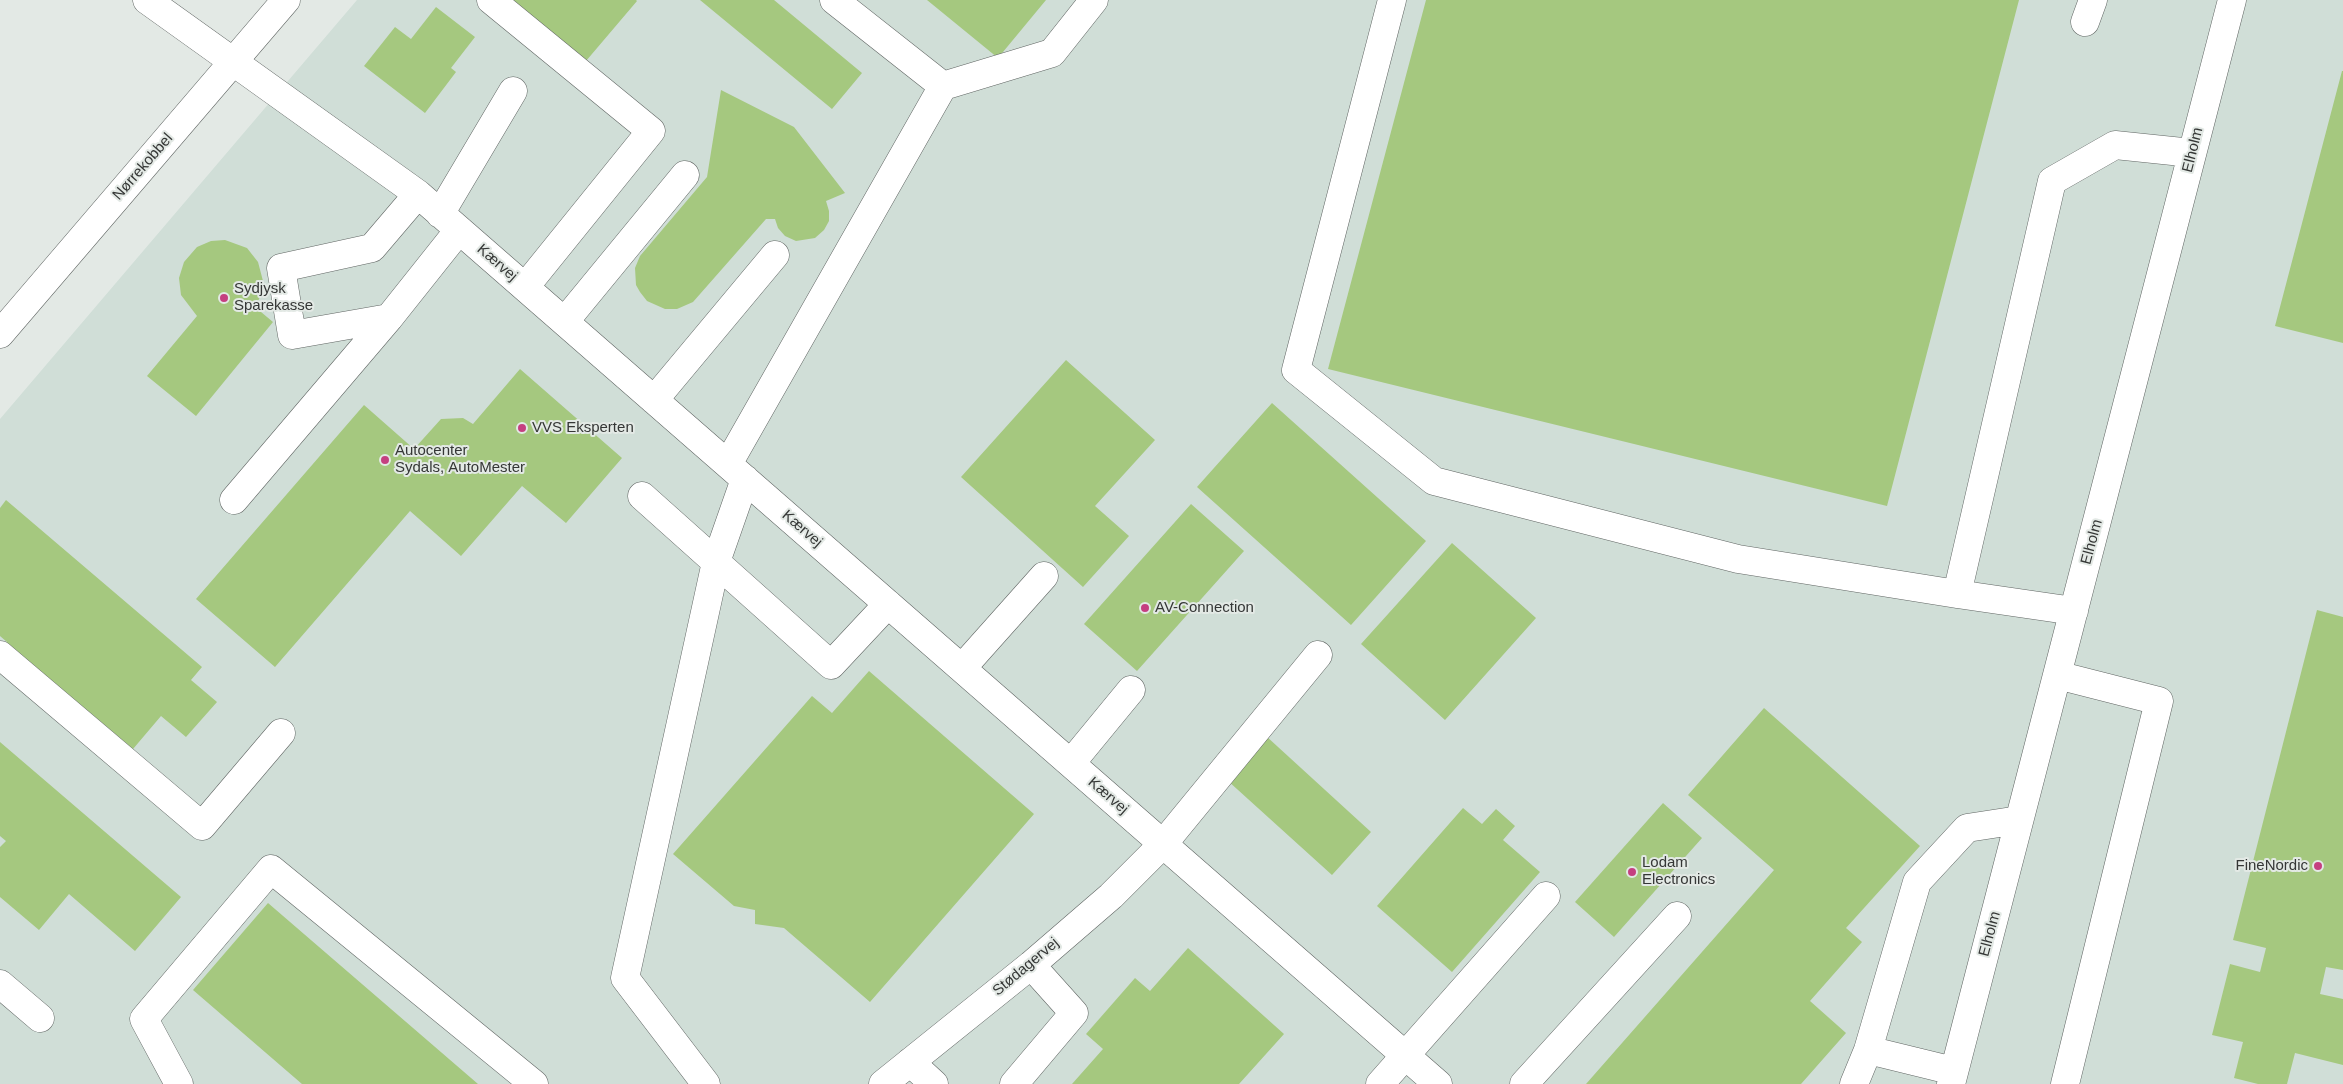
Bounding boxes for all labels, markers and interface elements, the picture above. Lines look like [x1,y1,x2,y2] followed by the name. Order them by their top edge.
[2179,126,2207,174] street label: Elholm
[109,130,177,204] street label: Nørrekobbel
[473,241,521,285] street label: Kærvej
[234,280,313,315] place label: Sydjysk Sparekasse
[218,292,230,304] marker: Sydjysk Sparekasse
[532,419,634,437] place label: VVS Eksperten
[516,422,528,434] marker: VVS Eksperten
[395,442,525,477] place label: Autocenter Sydals, AutoMester
[379,454,391,466] marker: Autocenter Sydals, AutoMester
[778,507,826,551] street label: Kærvej
[2077,518,2107,566] street label: Elholm
[1155,599,1254,617] place label: AV-Connection
[1139,602,1151,614] marker: AV-Connection
[1084,774,1132,818] street label: Kærvej
[1642,854,1715,889] place label: Lodam Electronics
[2235,857,2308,875] place label: FineNordic
[2312,860,2324,872] marker: FineNordic
[1626,866,1638,878] marker: Lodam Electronics
[1975,910,2005,958] street label: Elholm
[989,934,1063,1000] street label: Stødagervej

